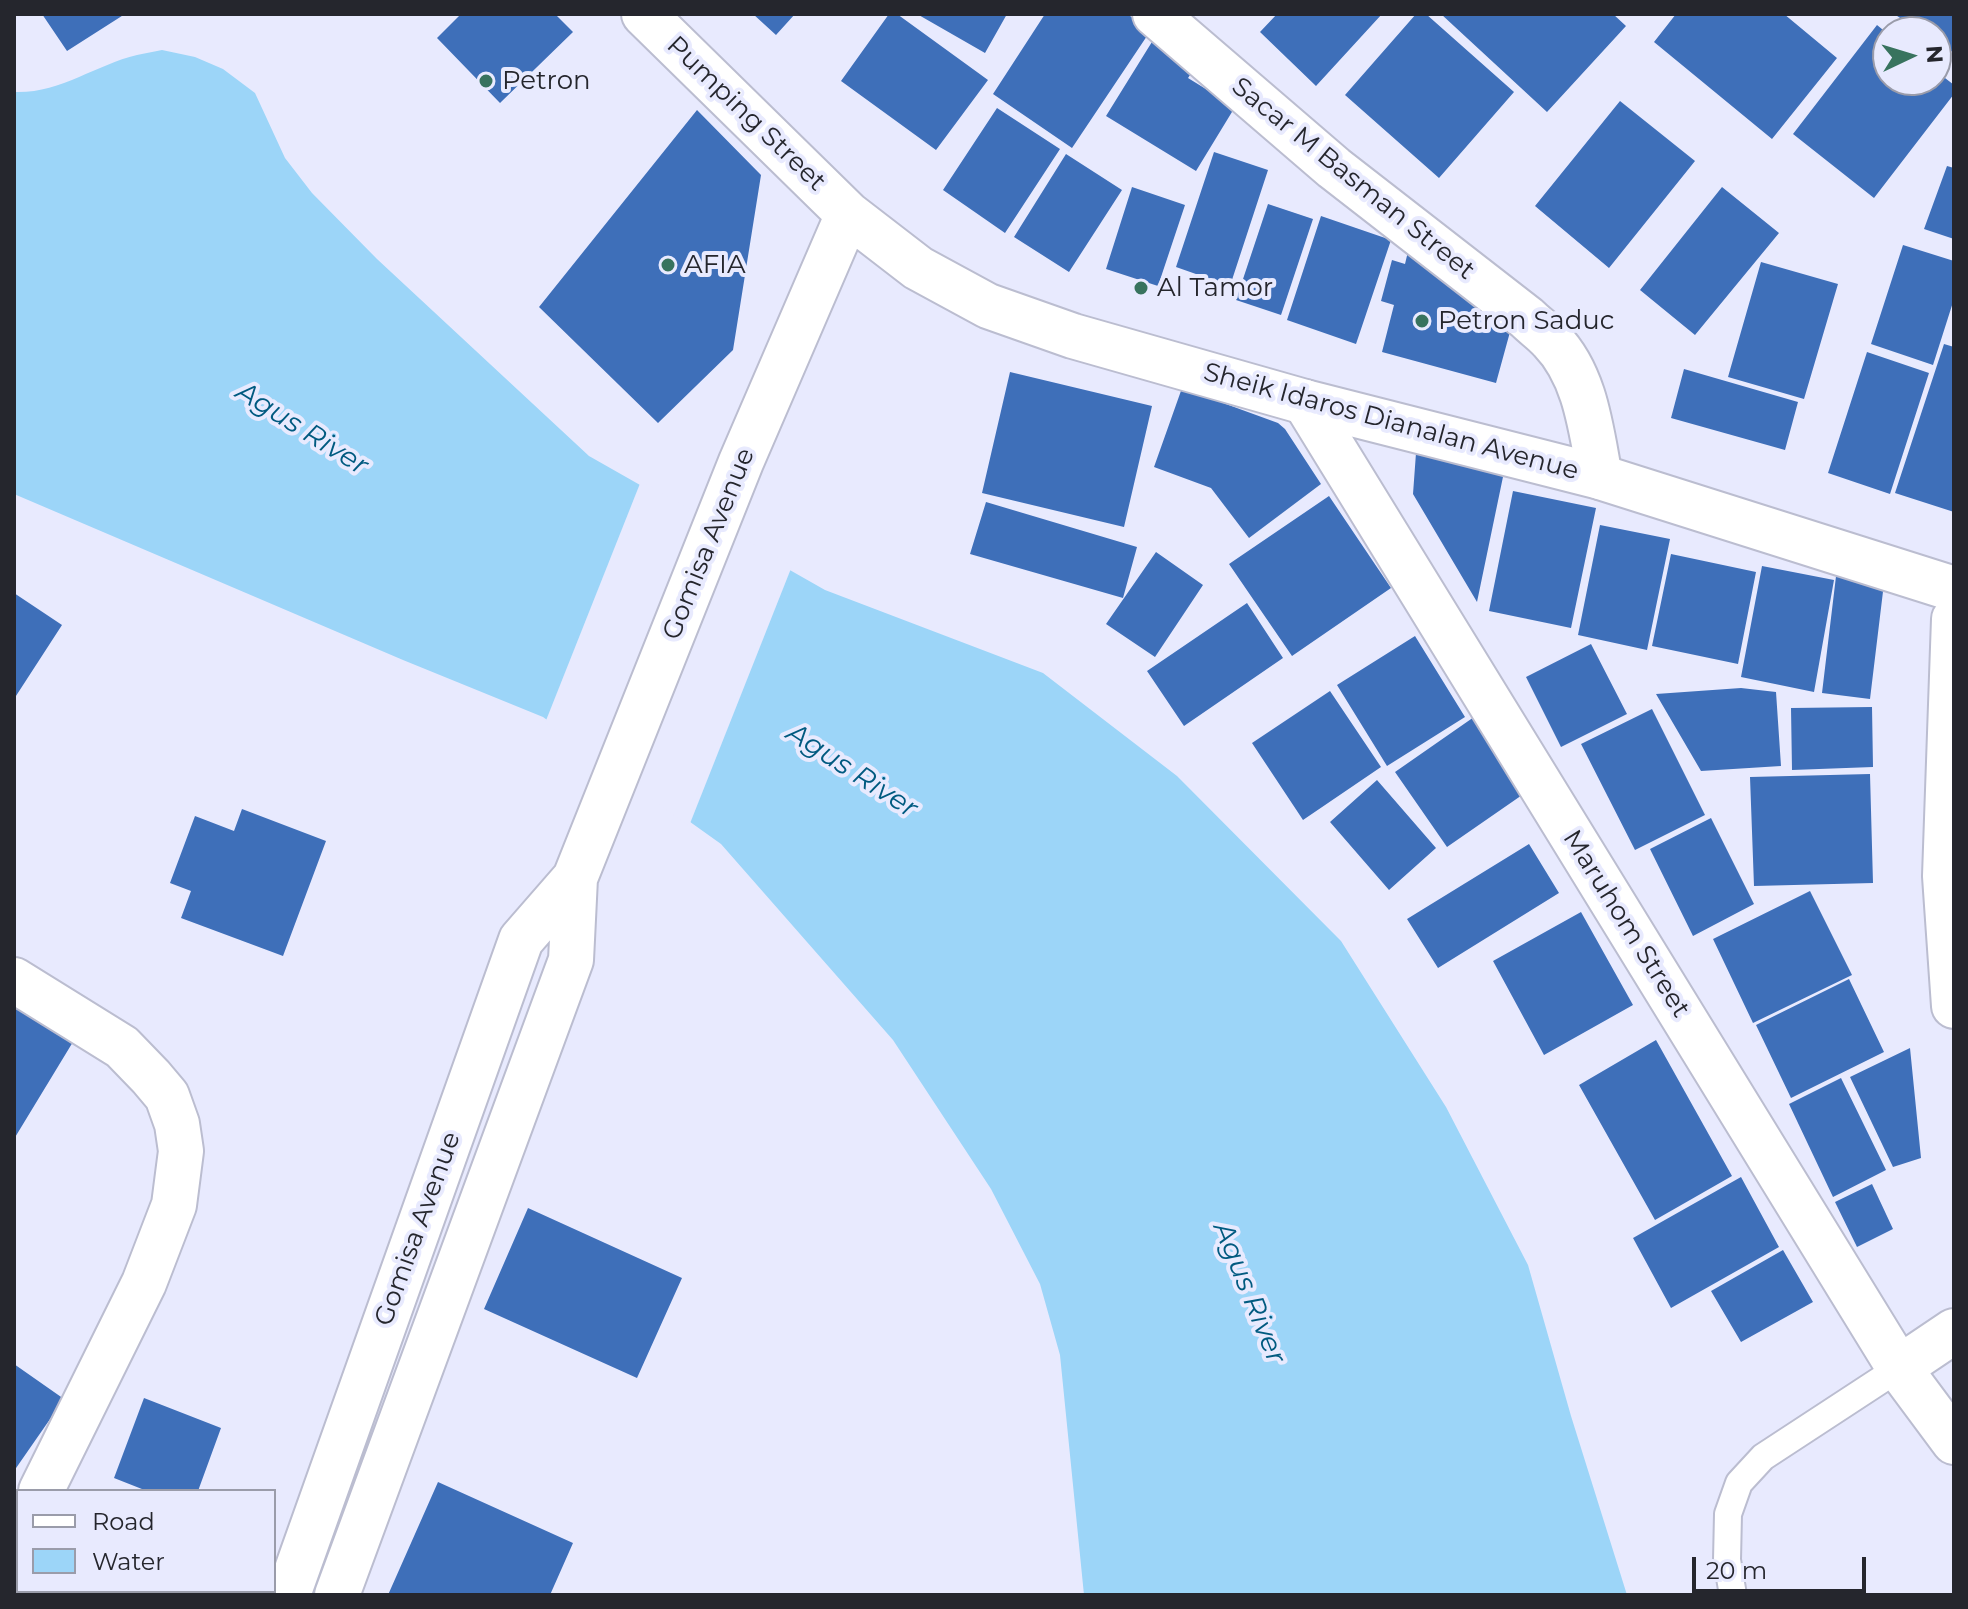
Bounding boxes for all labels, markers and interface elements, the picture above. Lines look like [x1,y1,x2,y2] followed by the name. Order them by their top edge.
[1872,16,1952,96] north arrow
[660,30,832,198] street label: Pumping Street
[1920,45,1949,64] text: N
[502,65,591,97] place label: Petron
[1225,71,1481,287] street label: Sacar M Basman Street
[477,72,495,90] marker: Petron
[684,249,746,281] place label: AFIA
[659,256,677,274] marker: AFIA
[1157,272,1273,304] place label: Al Tamor
[1132,279,1150,297] marker: Al Tamor
[1438,305,1614,337] place label: Petron Saduc
[1413,312,1431,330] marker: Petron Saduc
[1200,357,1582,487] street label: Sheik Idaros Dianalan Avenue
[230,375,374,483] water label: Agus River
[656,444,762,644] street label: Gomisa Avenue
[780,716,924,826] water label: Agus River
[1556,825,1696,1023] street label: Maruhom Street
[368,1128,468,1330] street label: Gomisa Avenue
[1205,1217,1293,1369] water label: Agus River
[16,1489,276,1593] legend
[92,1507,155,1536] text: Road
[1696,1541,1870,1591] scale bar
[92,1547,165,1576] text: Water
[1706,1556,1767,1585] text: 20 m

